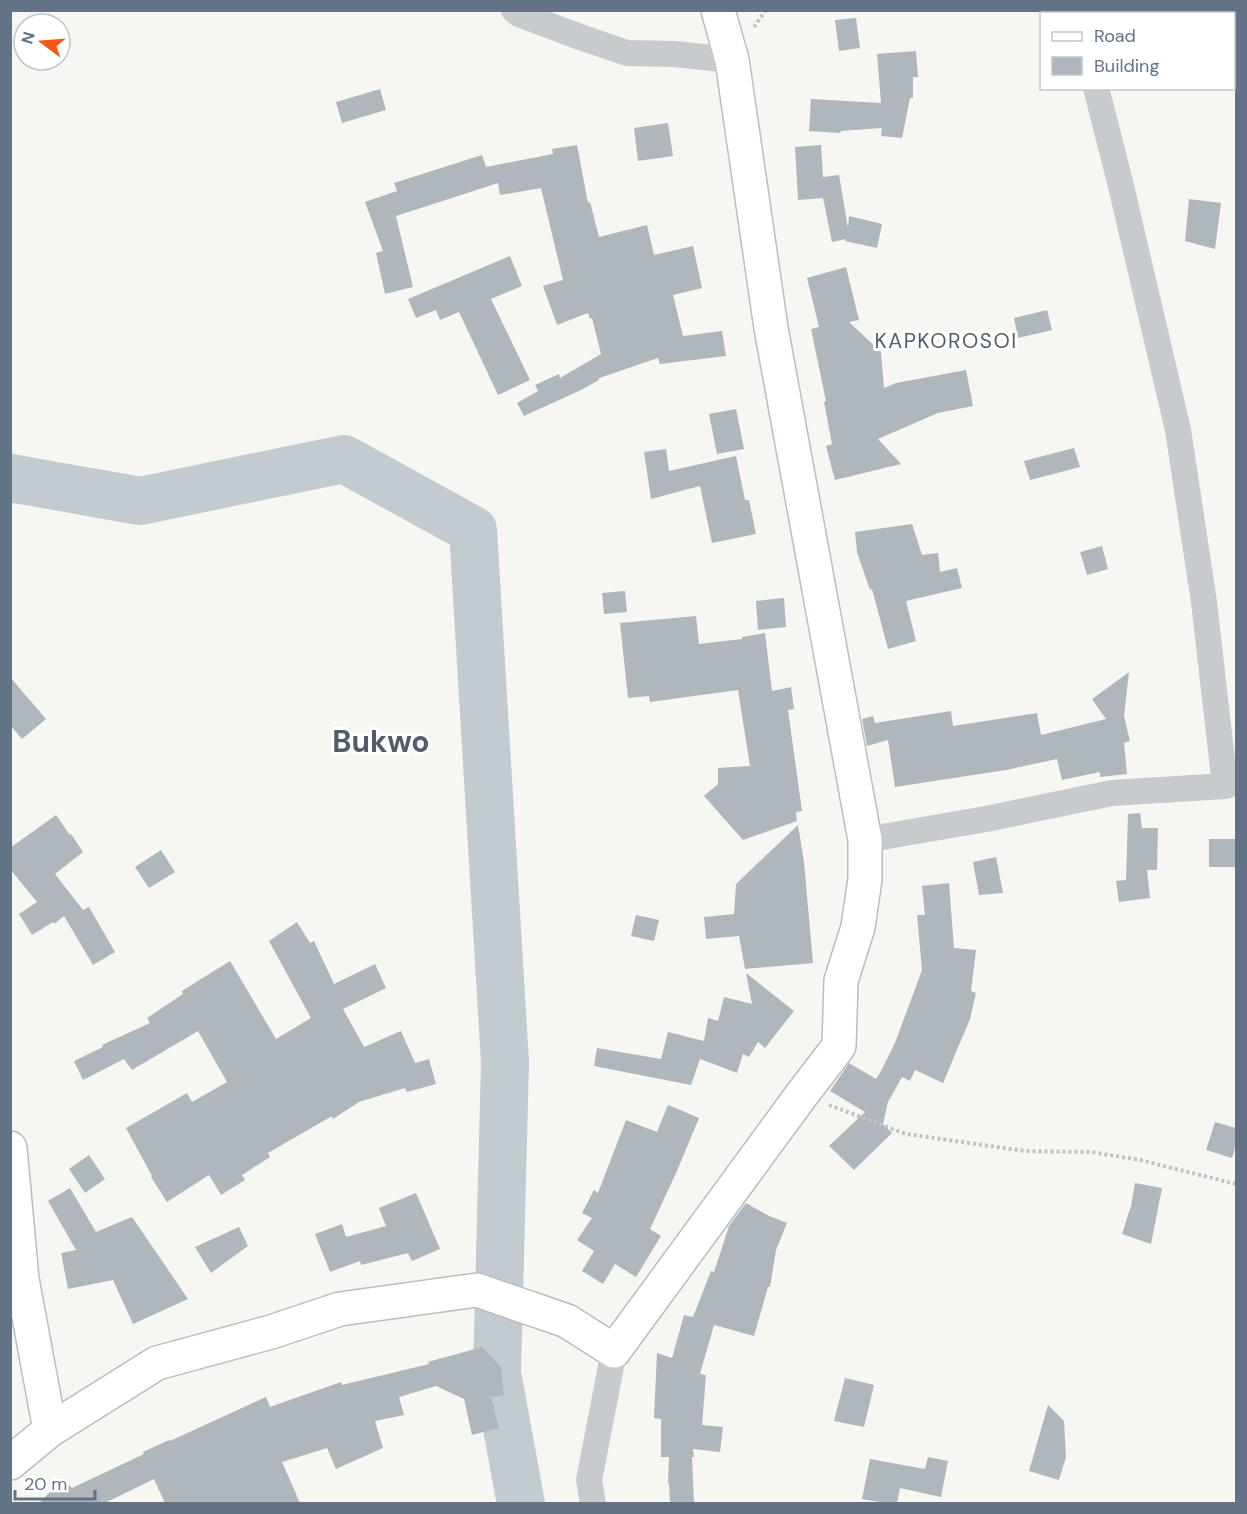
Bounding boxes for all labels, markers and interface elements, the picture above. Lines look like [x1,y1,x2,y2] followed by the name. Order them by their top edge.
[12,12,72,72] north arrow
[1040,12,1235,90] legend
[1094,24,1136,48] text: Road
[16,29,40,47] text: N
[1094,54,1159,78] text: Building
[874,327,1018,355] district label: KAPKOROSOI
[332,722,430,761] district label: Bukwo
[15,1463,94,1501] scale bar
[24,1472,67,1496] text: 20 m

